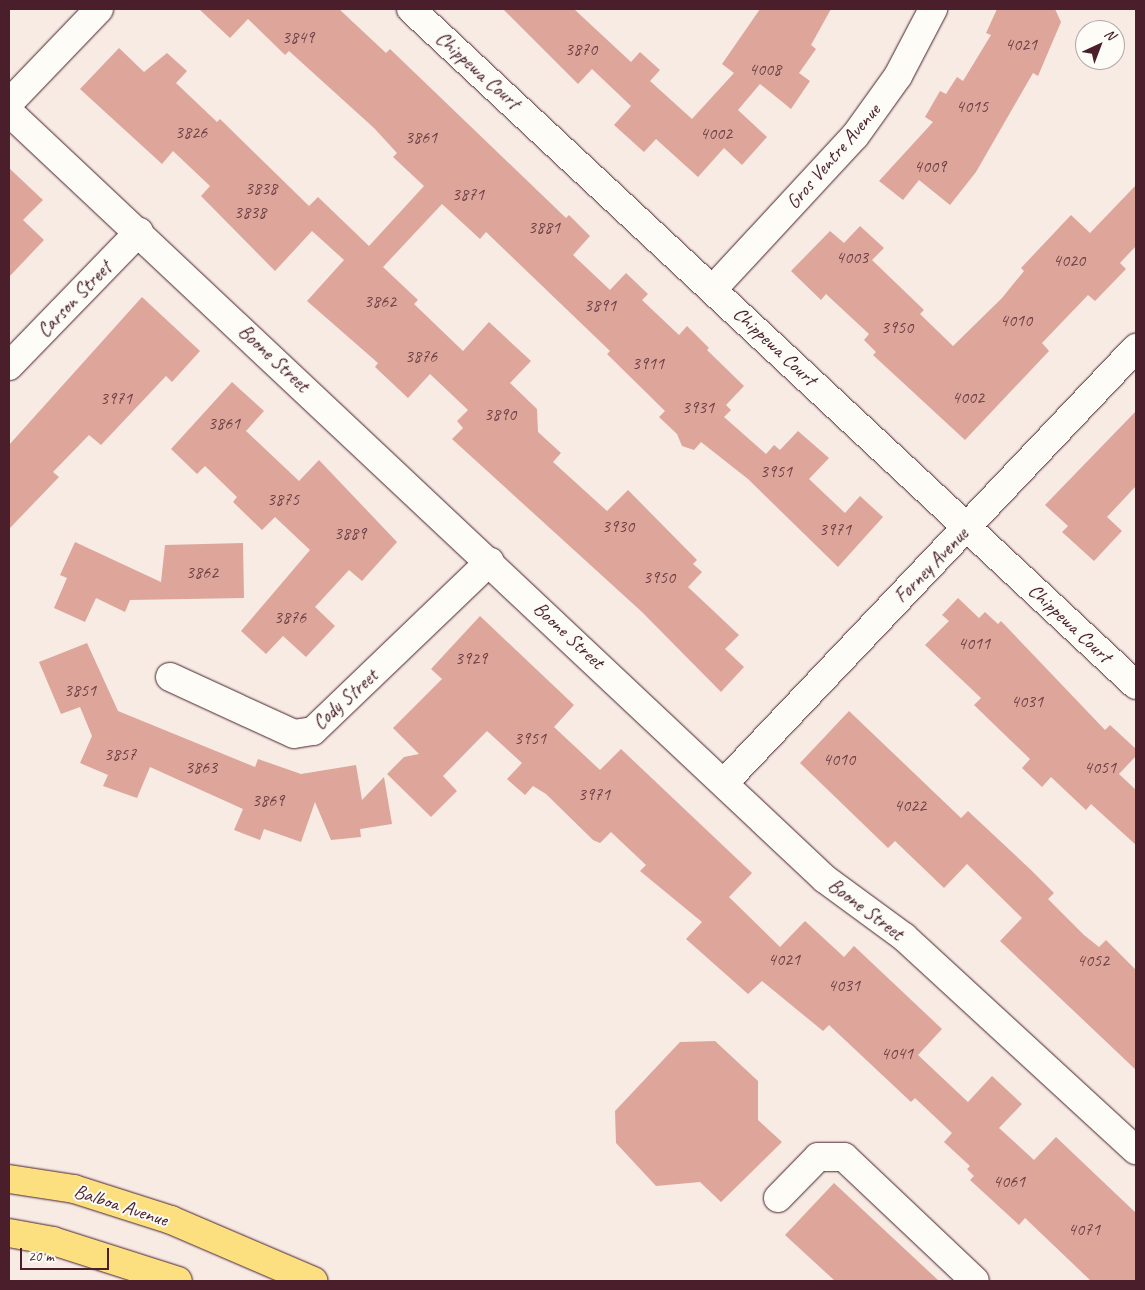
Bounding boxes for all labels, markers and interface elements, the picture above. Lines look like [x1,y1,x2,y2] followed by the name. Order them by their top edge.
[1075,20,1125,70] north arrow
[1101,25,1119,44] text: N
[282,26,314,48] house number: 3849
[431,26,525,114] street label: Chippewa Court
[1005,33,1037,55] house number: 4021
[565,38,597,60] house number: 3870
[749,58,781,80] house number: 4008
[956,95,988,117] house number: 4015
[781,99,885,213] street label: Gros Ventre Avenue
[175,121,207,143] house number: 3826
[700,122,732,144] house number: 4002
[405,126,437,148] house number: 3861
[914,155,946,177] house number: 4009
[245,177,277,199] house number: 3838
[452,183,484,205] house number: 3871
[234,201,266,223] house number: 3838
[528,216,560,238] house number: 3881
[836,246,868,268] house number: 4003
[1053,249,1085,271] house number: 4020
[32,256,116,342] street label: Carson Street
[364,290,396,312] house number: 3862
[584,294,616,316] house number: 3891
[728,301,822,391] street label: Chippewa Court
[1000,309,1032,331] house number: 4010
[881,316,913,338] house number: 3950
[233,319,315,397] street label: Boone Street
[405,345,437,367] house number: 3876
[632,352,664,374] house number: 3911
[952,386,984,408] house number: 4002
[100,387,132,409] house number: 3971
[682,396,714,418] house number: 3931
[484,403,516,425] house number: 3890
[208,412,240,434] house number: 3861
[760,460,792,482] house number: 3951
[267,488,299,510] house number: 3875
[602,515,634,537] house number: 3930
[819,518,851,540] house number: 3971
[334,522,366,544] house number: 3889
[889,522,973,608] street label: Forney Avenue
[186,561,218,583] house number: 3862
[643,566,675,588] house number: 3950
[1023,578,1117,668] street label: Chippewa Court
[528,596,610,674] street label: Boone Street
[274,606,306,628] house number: 3876
[958,632,990,654] house number: 4011
[455,647,487,669] house number: 3929
[307,663,383,735] street label: Cody Street
[64,679,96,701] house number: 3851
[1011,690,1043,712] house number: 4031
[514,727,546,749] house number: 3951
[104,743,136,765] house number: 3857
[823,748,855,770] house number: 4010
[185,756,217,778] house number: 3863
[1084,756,1116,778] house number: 4051
[578,783,610,805] house number: 3971
[252,789,284,811] house number: 3869
[894,794,926,816] house number: 4022
[823,873,909,945] street label: Boone Street
[768,948,800,970] house number: 4021
[1077,949,1109,971] house number: 4052
[828,974,860,996] house number: 4031
[881,1042,913,1064] house number: 4041
[993,1170,1025,1192] house number: 4061
[71,1179,171,1231] street label: Balboa Avenue
[1068,1218,1100,1240] house number: 4071
[22,1238,111,1270] scale bar
[28,1247,54,1266] text: 20 m

